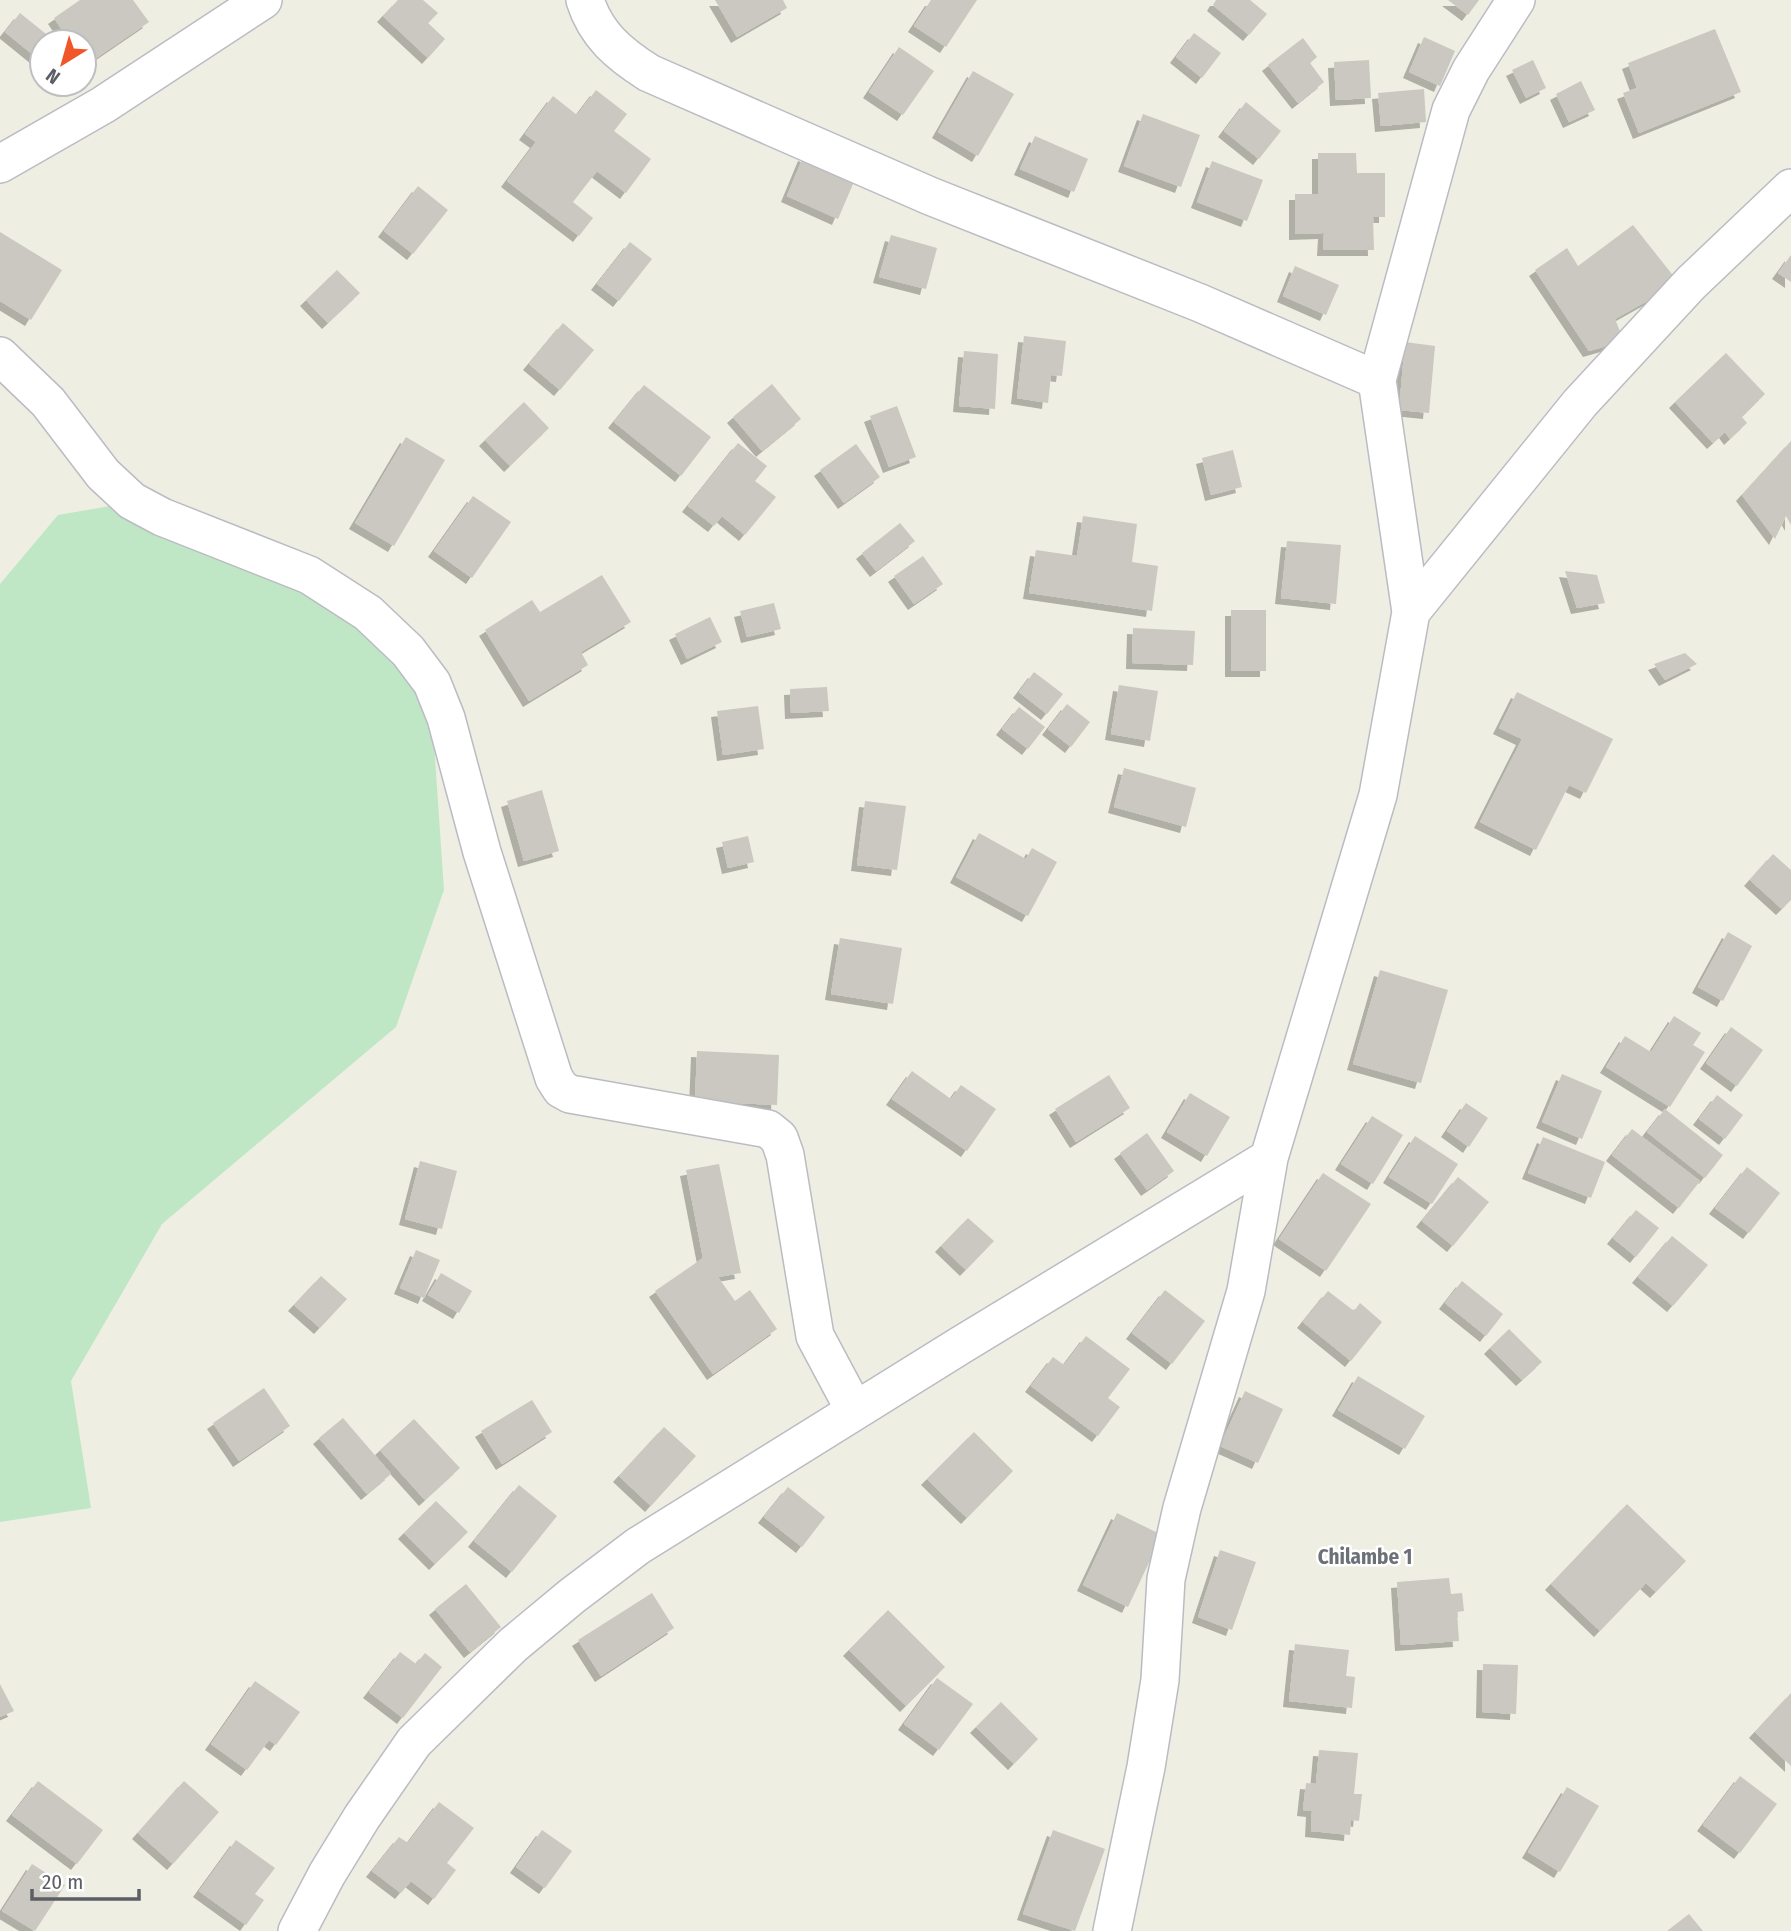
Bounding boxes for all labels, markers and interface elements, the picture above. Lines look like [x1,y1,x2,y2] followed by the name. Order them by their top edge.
[28,28,98,98] north arrow
[42,64,65,89] text: N
[1318,1544,1412,1570] district label: Chilambe 1
[32,1857,138,1901] scale bar
[42,1869,83,1895] text: 20 m

